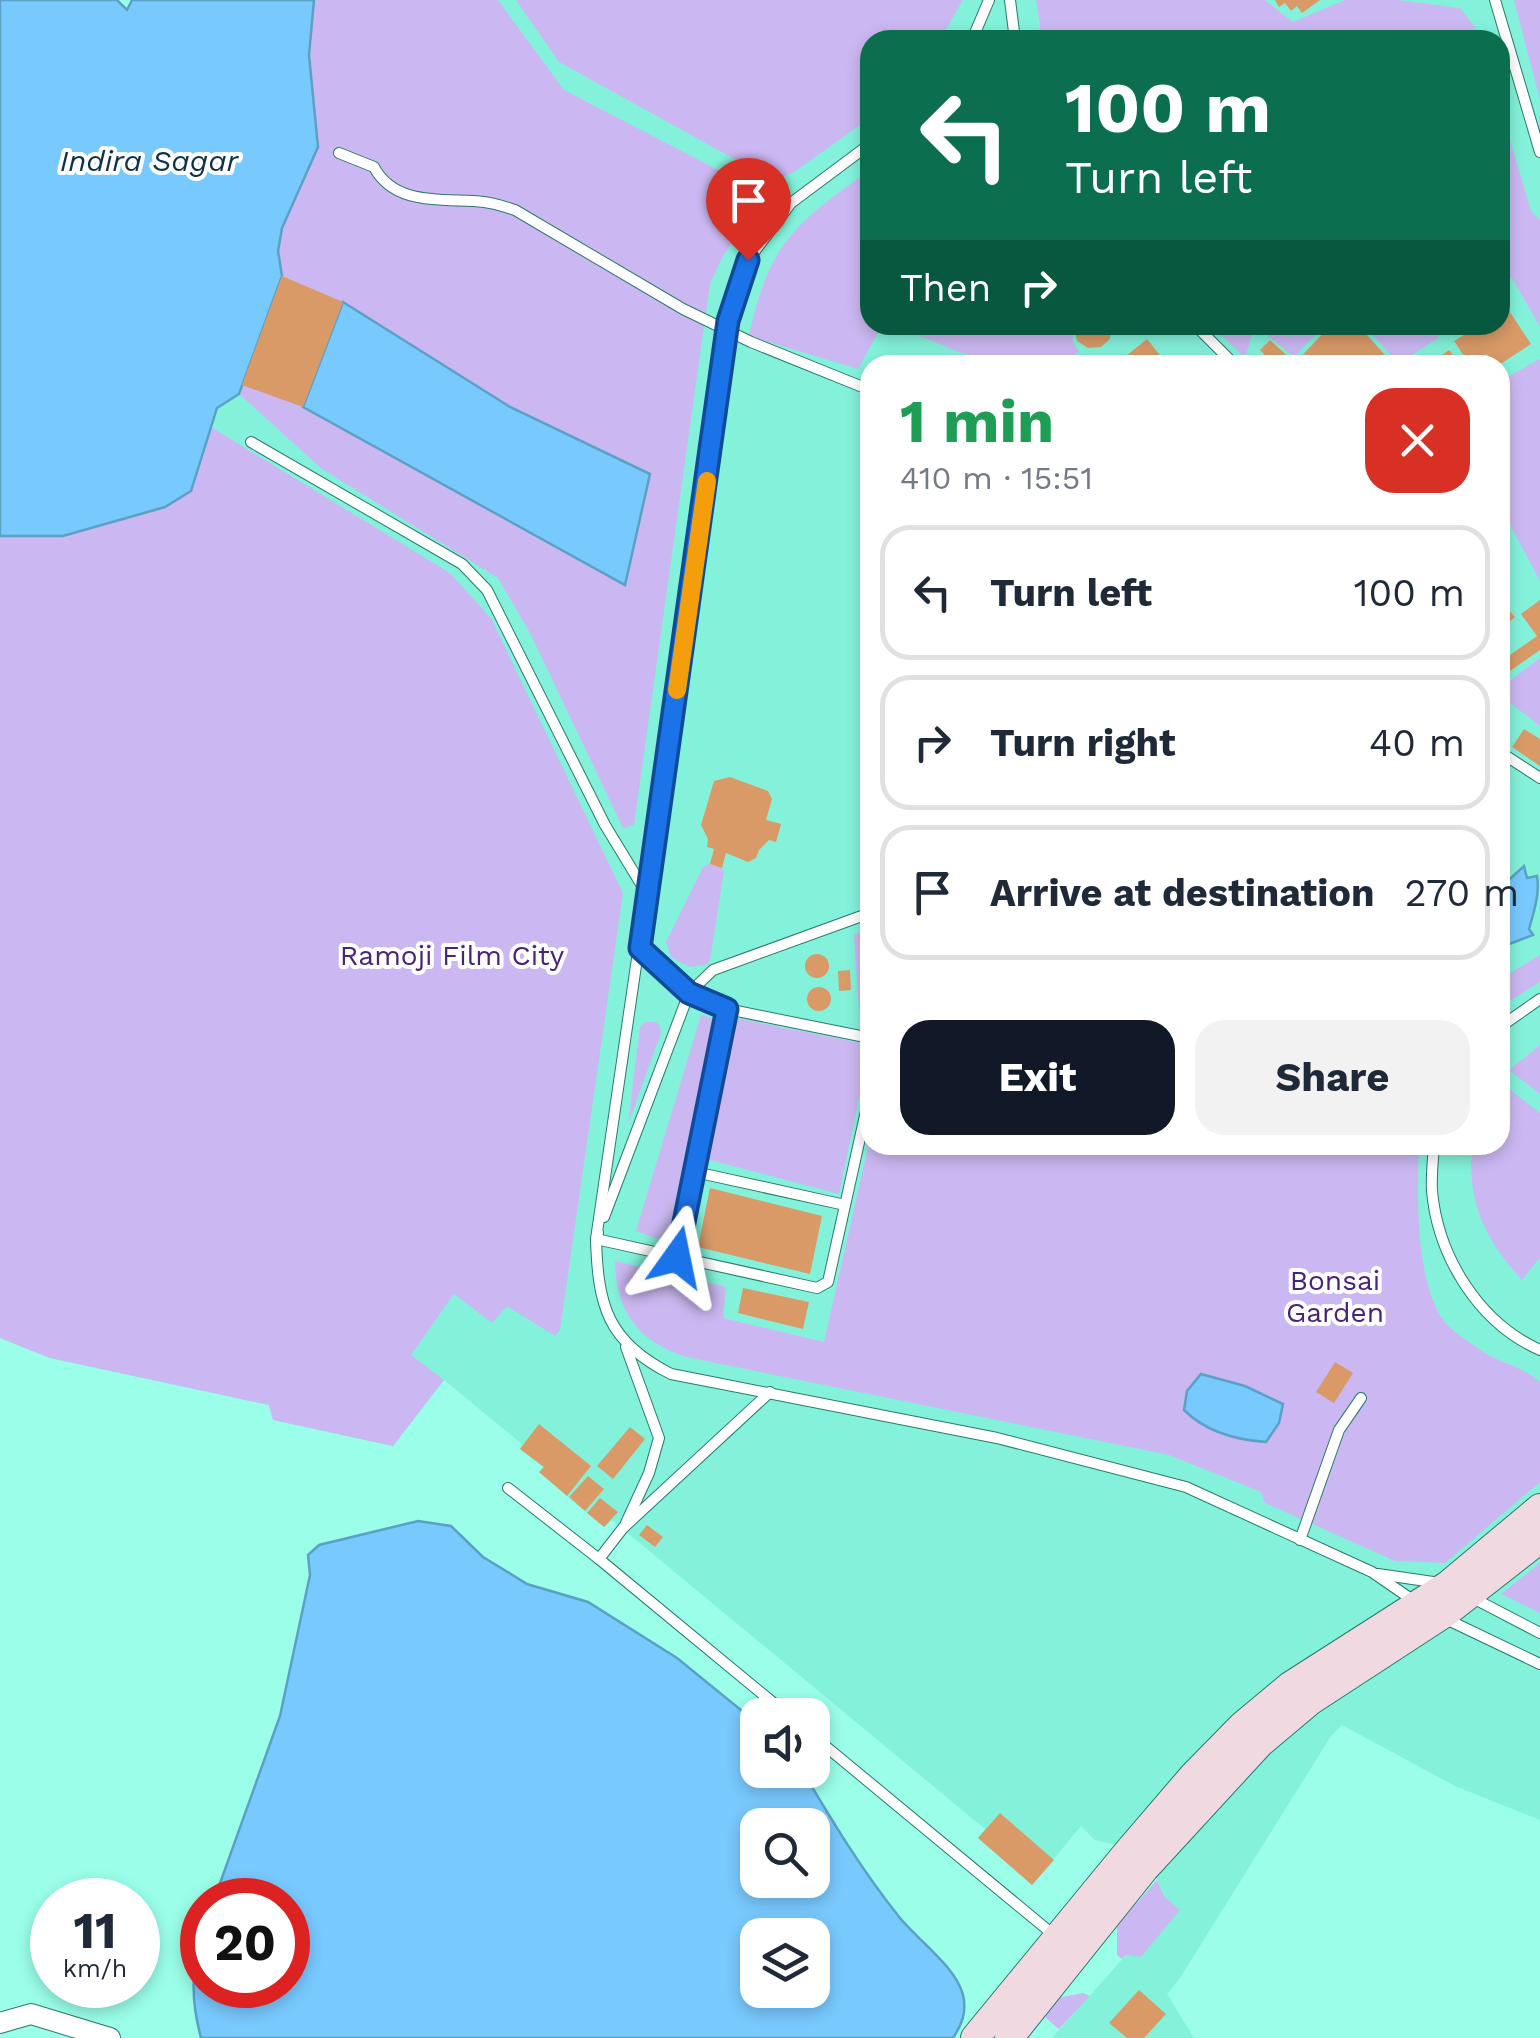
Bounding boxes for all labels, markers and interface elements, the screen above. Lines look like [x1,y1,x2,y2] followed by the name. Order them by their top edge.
[1065,67,1271,149] text: 100 m
[900,70,1030,200] icon: left
[60,143,240,178] water label: Indira Sagar
[1065,151,1252,204] text: Turn left
[706,158,791,261] pin
[721,173,776,228] icon: arrive
[1011,260,1066,315] icon: right
[900,266,991,310] text: Then
[900,386,1054,457] text: 1 min
[1365,388,1470,493] button: close
[900,459,1093,497] text: 410 m · 15:51
[905,565,960,620] icon: left
[990,571,1152,615] text: Turn left
[1354,571,1465,615] text: 100 m
[905,715,960,770] icon: right
[990,721,1176,765] text: Turn right
[1369,721,1465,765] text: 40 m
[905,865,960,920] icon: arrive
[990,871,1375,915] text: Arrive at destination
[1405,871,1519,915] text: 270 m
[340,939,565,972] park label: Ramoji Film City
[900,1020,1175,1135] button: Exit
[1195,1020,1470,1135] button: Share
[625,1205,729,1309] position arrow
[1286,1264,1384,1329] park label: Bonsai Garden
[740,1698,830,2008] map controls
[740,1698,830,1788] button: sound
[740,1808,830,1898] button: search
[180,1878,310,2008] speed limit sign: 20
[73,1901,117,1960] text: 11
[740,1918,830,2008] button: layers
[63,1954,127,1983] text: km/h

